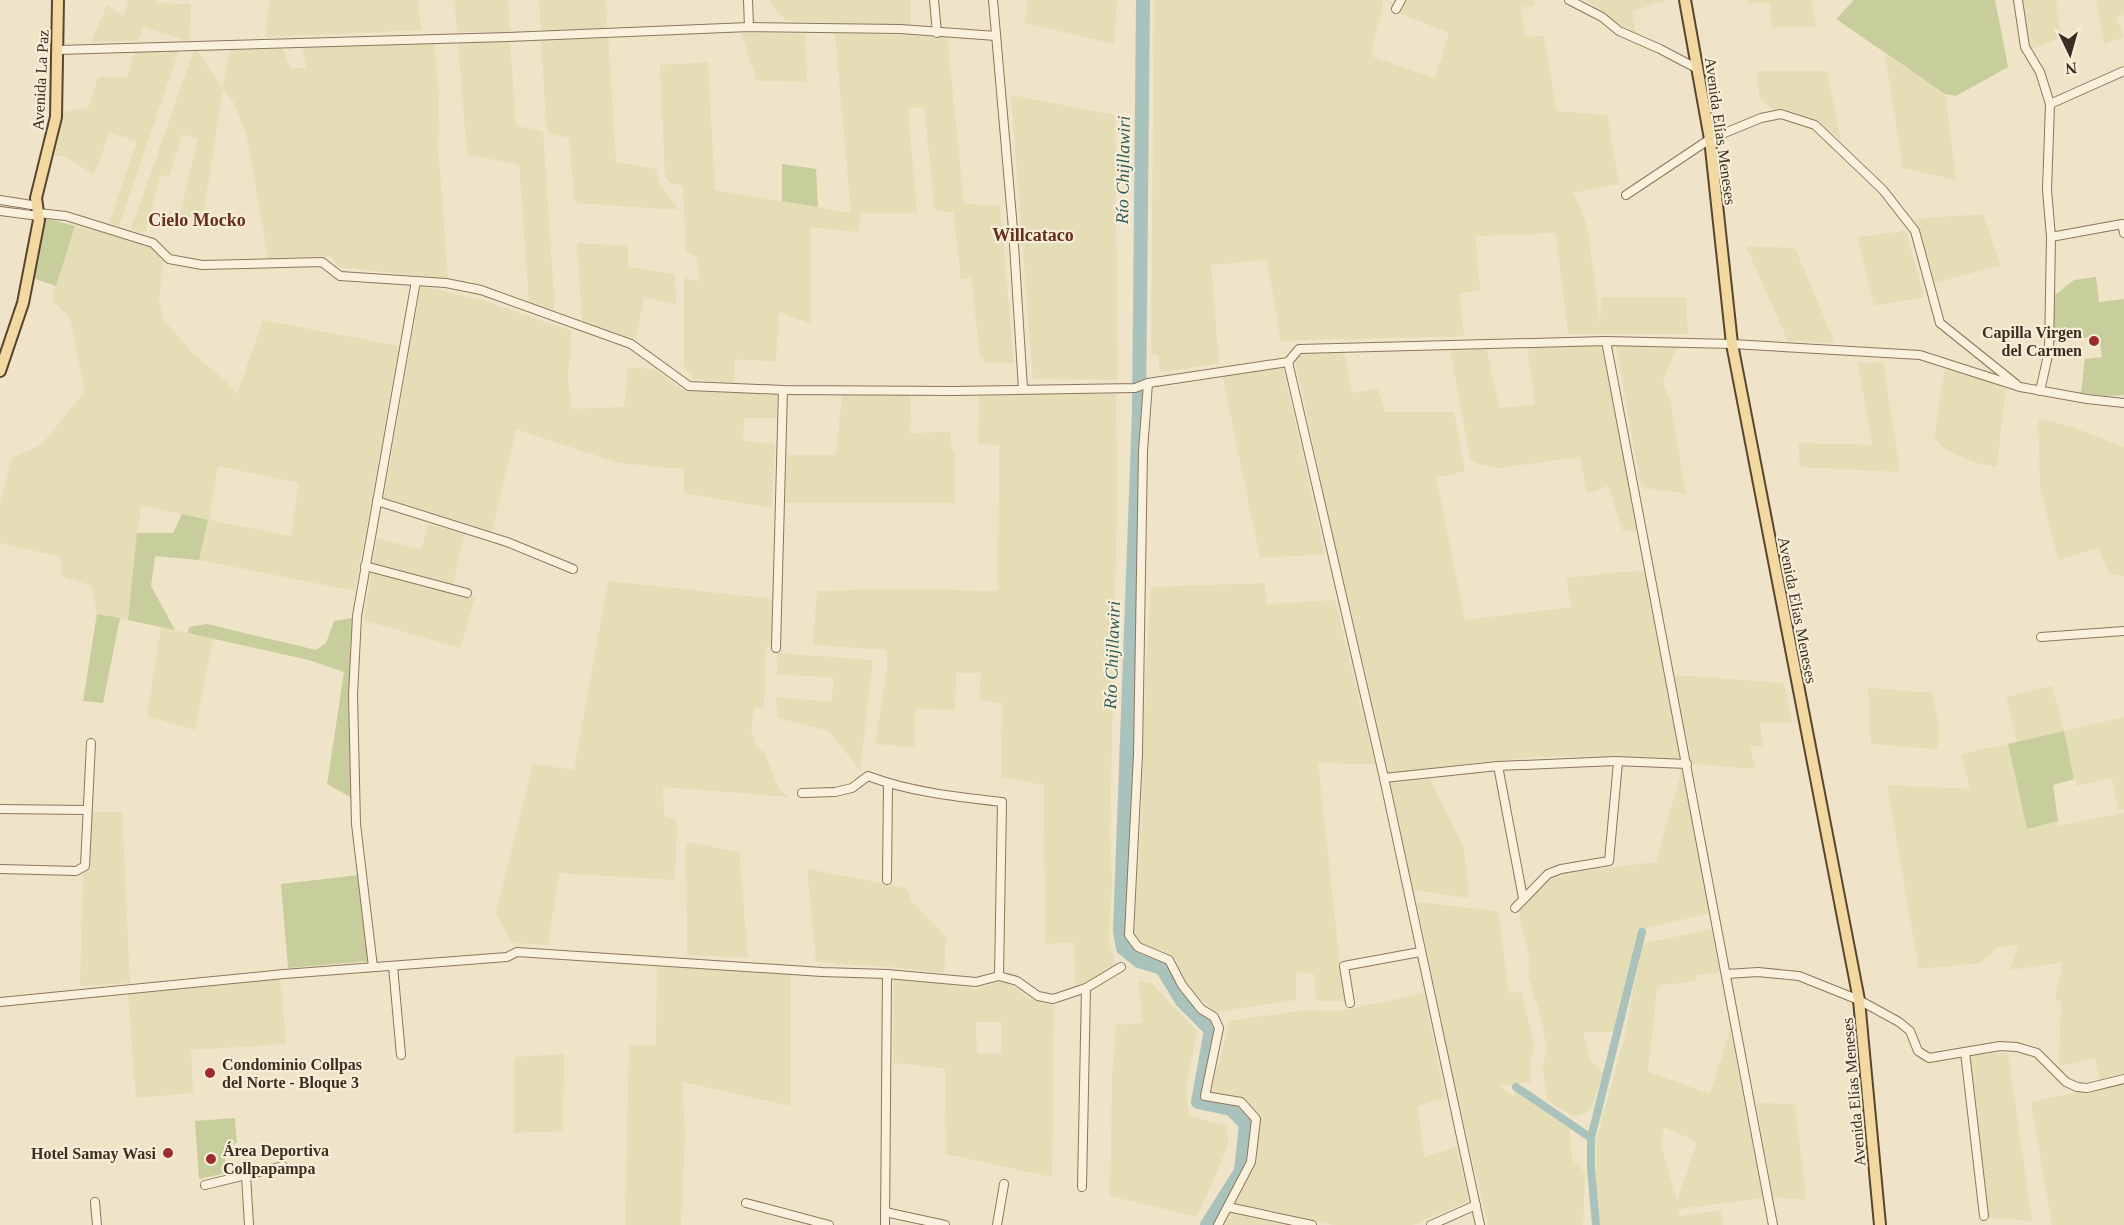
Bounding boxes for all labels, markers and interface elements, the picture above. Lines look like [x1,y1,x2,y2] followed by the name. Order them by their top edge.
[2040,24,2100,84] north arrow
[29,29,52,131] street label: Avenida La Paz
[1702,56,1739,206] street label: Avenida Elías Meneses
[2064,59,2078,77] text: N
[1112,116,1134,225] water label: Río Chijllawiri
[148,210,246,230] district label: Cielo Mocko
[992,225,1074,245] district label: Willcataco
[1982,324,2082,359] place label: Capilla Virgen del Carmen
[2087,334,2101,348] marker: Capilla Virgen del Carmen
[1775,535,1820,685] street label: Avenida Elías Meneses
[1100,600,1124,711] water label: Río Chijllawiri
[1839,1017,1868,1167] street label: Avenida Elías Meneses
[222,1056,362,1092] place label: Condominio Collpas del Norte - Bloque 3
[203,1066,217,1080] marker: Condominio Collpas del Norte - Bloque 3
[223,1141,329,1178] place label: Área Deportiva Collpapampa
[31,1145,157,1163] place label: Hotel Samay Wasi
[161,1146,175,1160] marker: Hotel Samay Wasi
[204,1152,218,1166] marker: Área Deportiva Collpapampa

